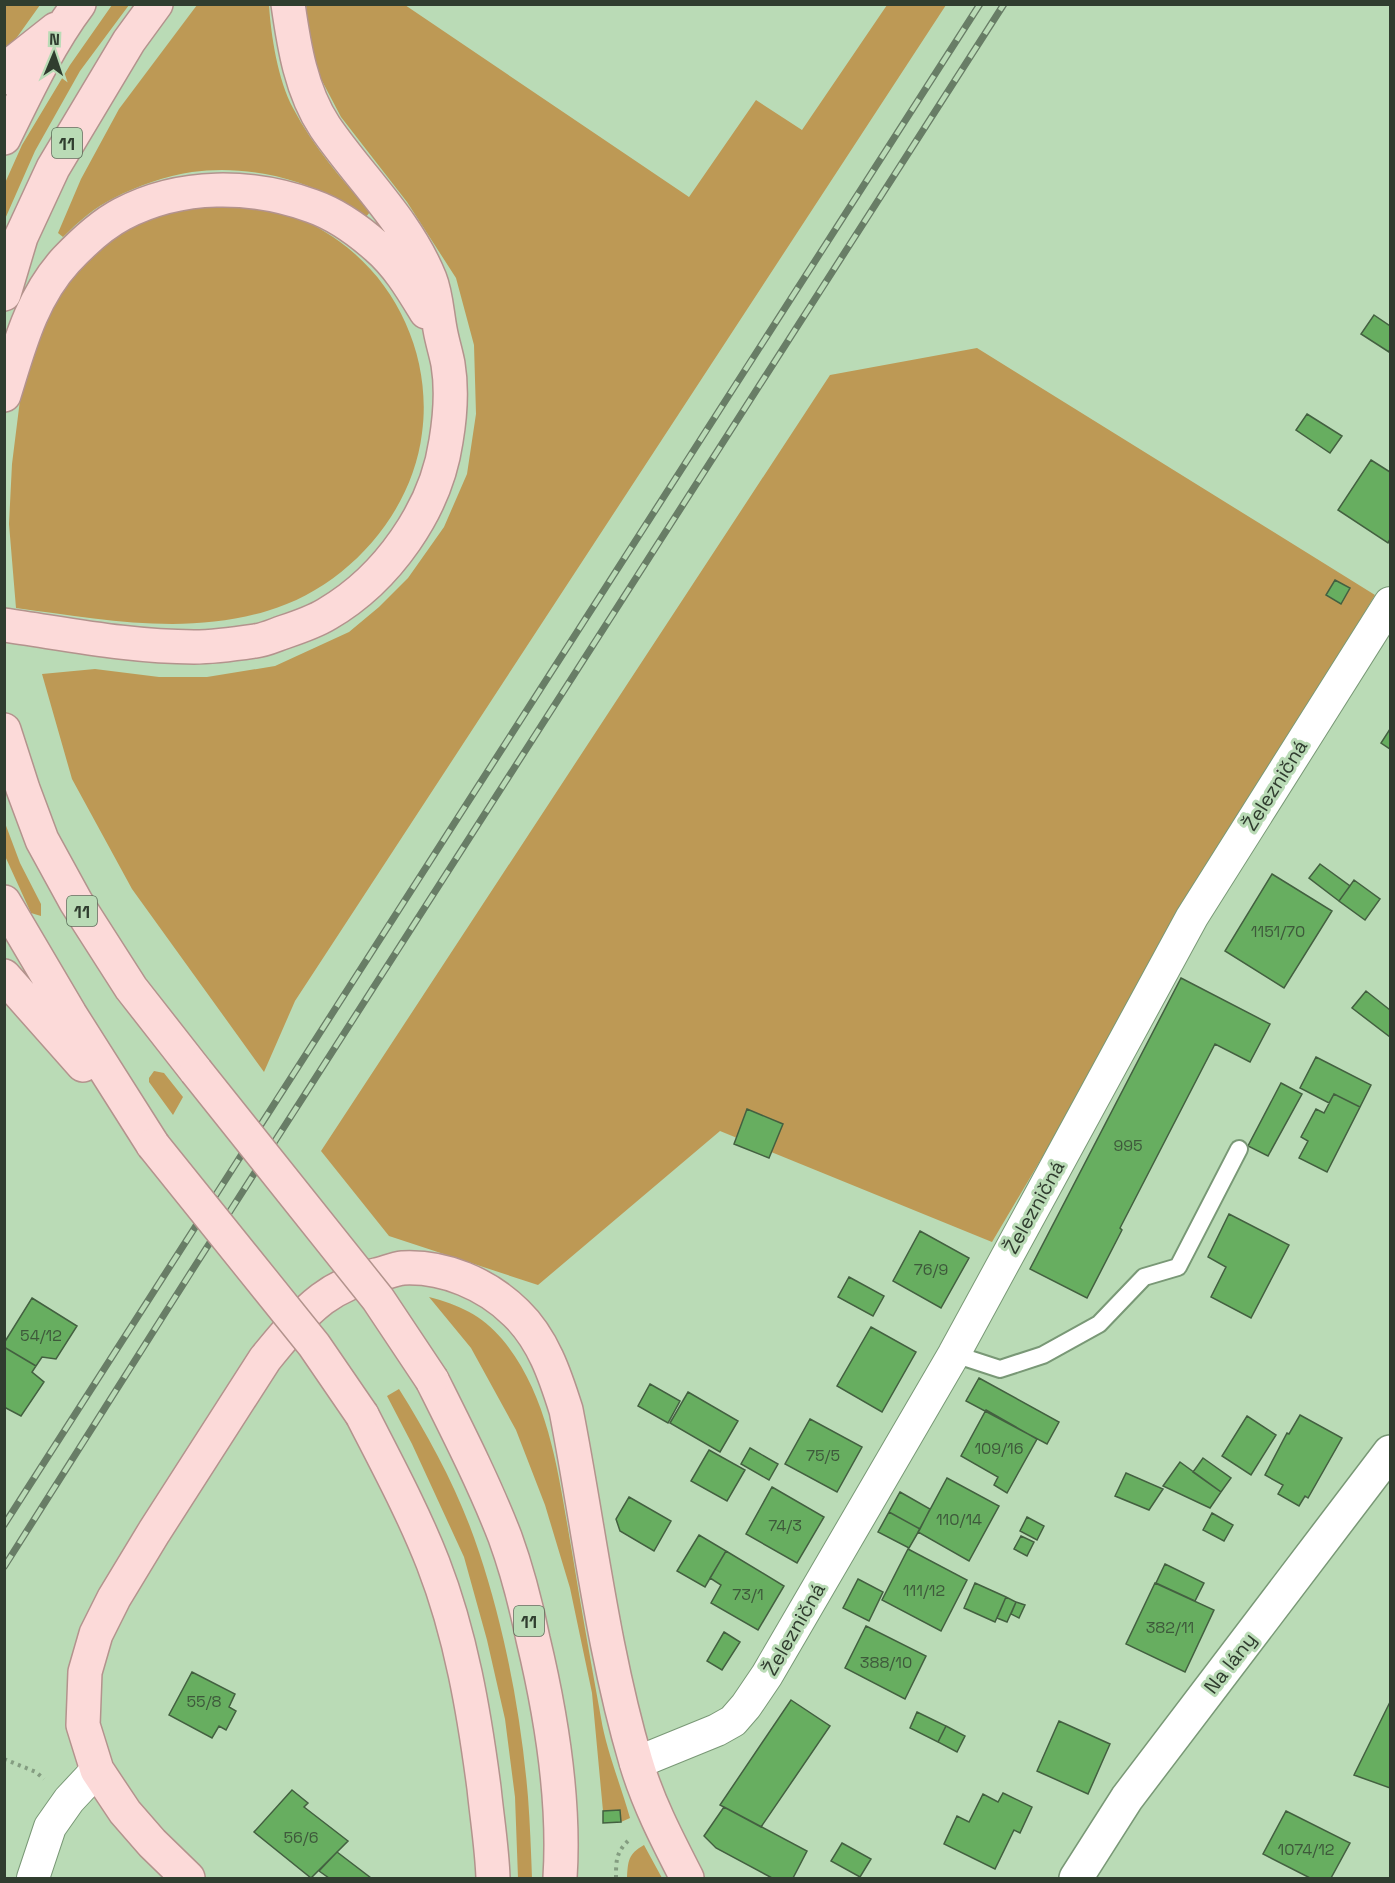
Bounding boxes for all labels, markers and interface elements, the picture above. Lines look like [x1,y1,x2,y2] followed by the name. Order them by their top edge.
[24,24,84,84] north arrow
[49,29,60,50] text: N
[52,128,82,158] road number: 11
[1237,735,1313,835] street label: Železničná
[67,896,97,926] road number: 11
[1251,921,1305,942] house number: 1151/70
[1113,1135,1143,1156] house number: 995
[998,1156,1070,1258] street label: Železničná
[914,1259,948,1280] house number: 76/9
[20,1325,62,1346] house number: 54/12
[974,1438,1024,1459] house number: 109/16
[806,1445,840,1466] house number: 75/5
[936,1509,982,1530] house number: 110/14
[768,1515,802,1536] house number: 74/3
[757,1578,831,1680] street label: Železničná
[903,1580,945,1601] house number: 111/12
[732,1584,764,1605] house number: 73/1
[514,1606,544,1636] road number: 11
[1146,1617,1194,1638] house number: 382/11
[1198,1627,1262,1699] street label: Na lány
[860,1652,912,1673] house number: 388/10
[186,1691,222,1712] house number: 55/8
[283,1827,319,1848] house number: 56/6
[1278,1839,1335,1860] house number: 1074/12

